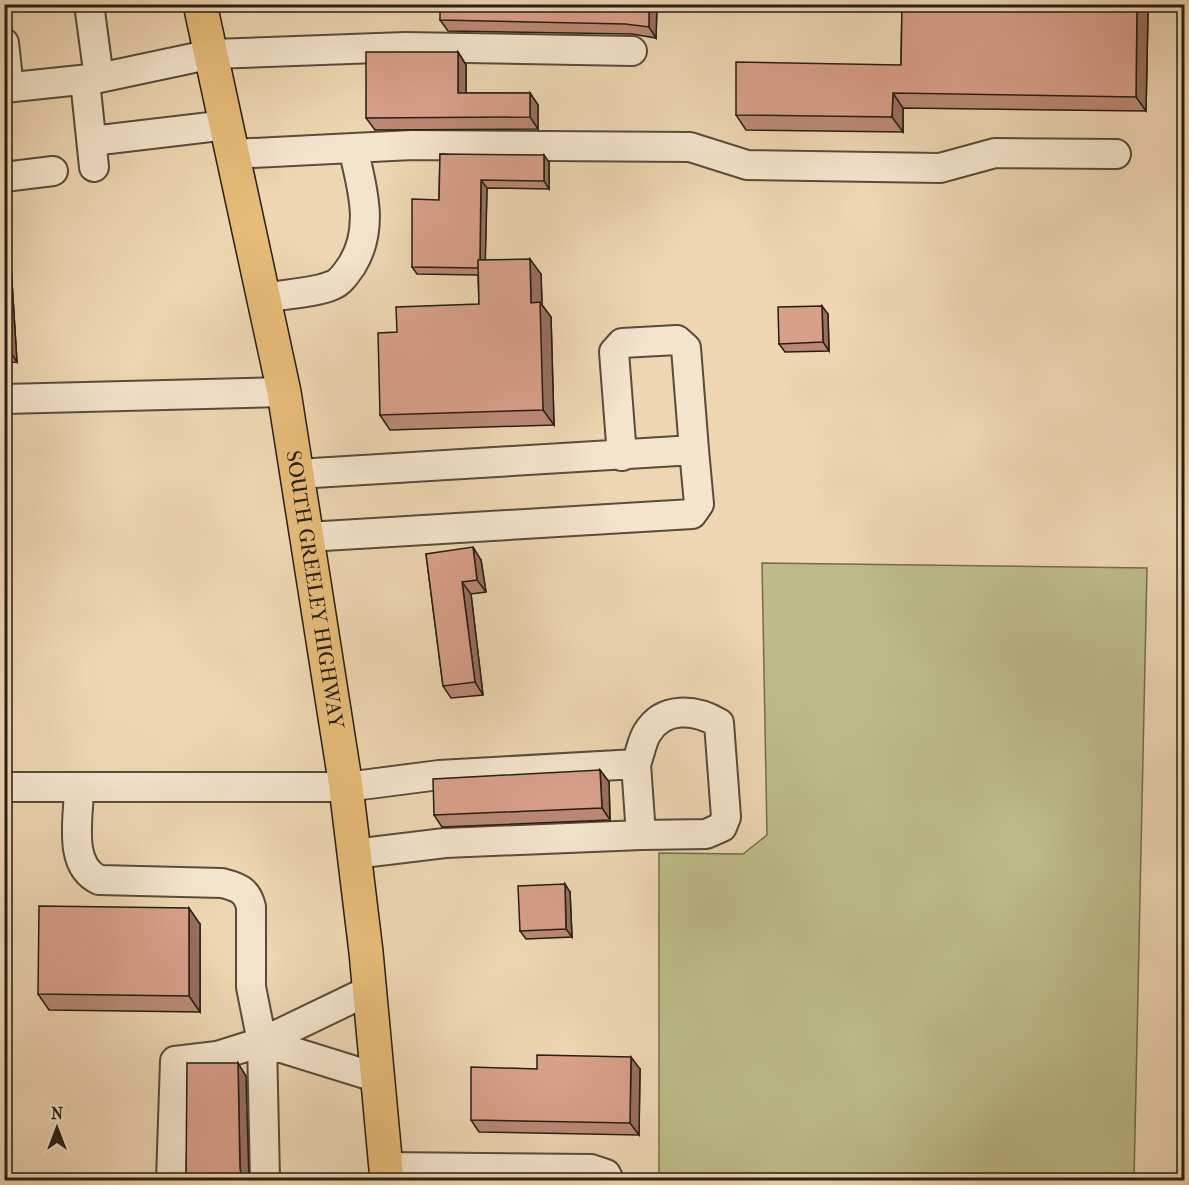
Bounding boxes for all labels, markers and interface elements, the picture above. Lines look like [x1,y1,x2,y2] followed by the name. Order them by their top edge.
[281,449,349,731] street label: SOUTH GREELEY HIGHWAY
[27,1098,87,1158] north arrow
[51,1104,64,1123] text: N

